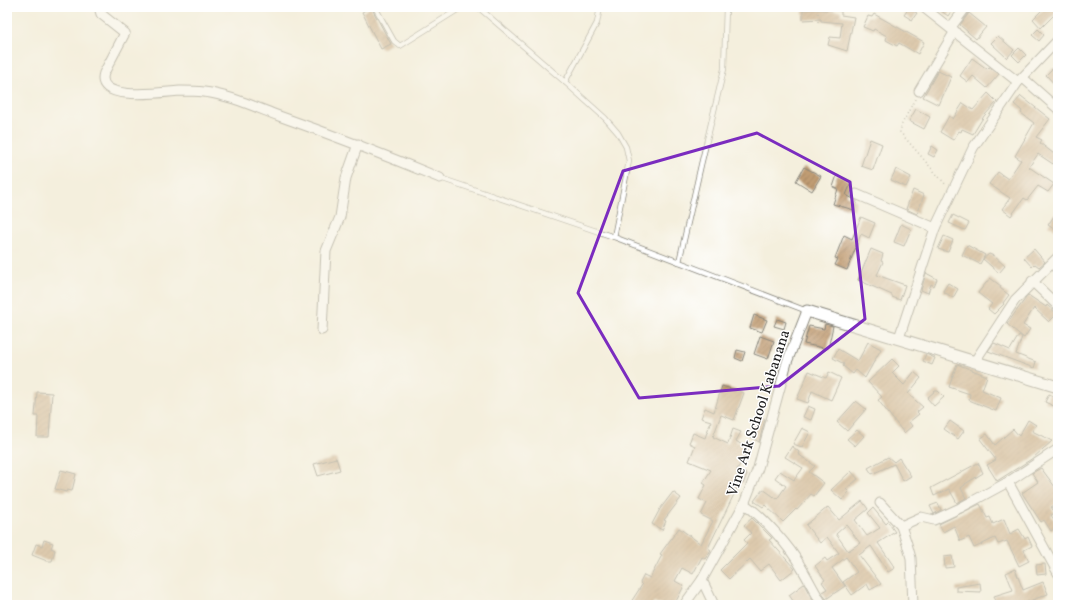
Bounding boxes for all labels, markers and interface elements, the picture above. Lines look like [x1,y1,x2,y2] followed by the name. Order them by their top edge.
[723,327,796,500] street label: Vine Ark School Kabanana

